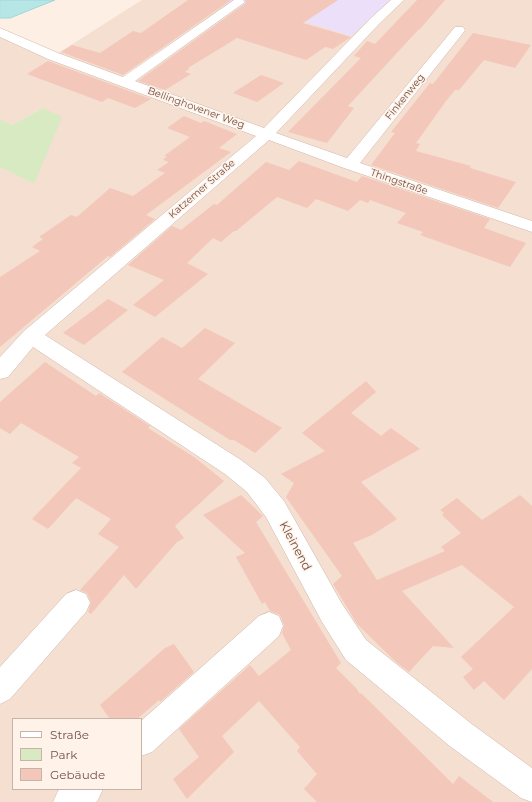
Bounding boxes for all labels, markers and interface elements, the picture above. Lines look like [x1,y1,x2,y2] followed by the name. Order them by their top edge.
[383,72,427,122] street label: Finkenweg
[146,85,246,131] street label: Bellinghovener Weg
[166,157,238,221] street label: Katzemer Straße
[369,167,429,197] street label: Thingstraße
[276,519,314,573] street label: Kleinend
[12,718,142,790] legend
[50,727,89,742] text: Straße
[50,747,77,762] text: Park
[50,767,105,782] text: Gebäude

